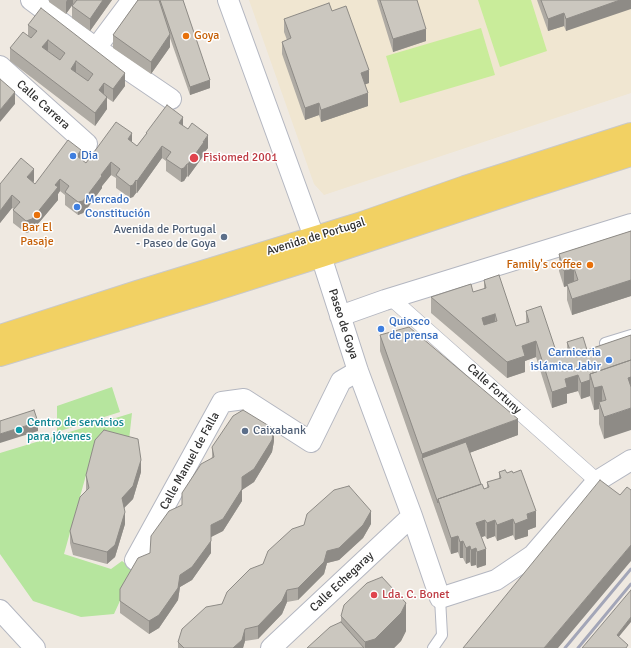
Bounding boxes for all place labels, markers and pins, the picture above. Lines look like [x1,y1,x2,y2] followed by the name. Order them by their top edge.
[194,29,219,43] place label: Goya
[181,31,191,41] marker: Goya
[81,149,98,163] place label: Dia
[68,151,78,161] marker: Dia
[203,151,278,165] place label: Fisiomed 2001
[188,152,200,164] marker: Fisiomed 2001
[85,193,150,221] place label: Mercado Constitución
[72,202,82,212] marker: Mercado Constitución
[32,210,42,220] marker: Bar El Pasaje
[20,221,54,249] place label: Bar El Pasaje
[114,223,216,251] place label: Avenida de Portugal - Paseo de Goya
[219,232,229,242] marker: Avenida de Portugal - Paseo de Goya
[507,258,582,272] place label: Family's coffee
[585,260,595,270] marker: Family's coffee
[389,315,438,343] place label: Quiosco de prensa
[376,324,386,334] marker: Quiosco de prensa
[531,346,601,374] place label: Carniceria islámica Jabir
[604,355,614,365] marker: Carniceria islámica Jabir
[27,416,124,444] place label: Centro de servicios para jóvenes
[253,424,306,438] place label: Caixabank
[14,425,24,435] marker: Centro de servicios para jóvenes
[240,426,250,436] marker: Caixabank
[382,588,450,602] place label: Lda. C. Bonet
[369,590,379,600] marker: Lda. C. Bonet

